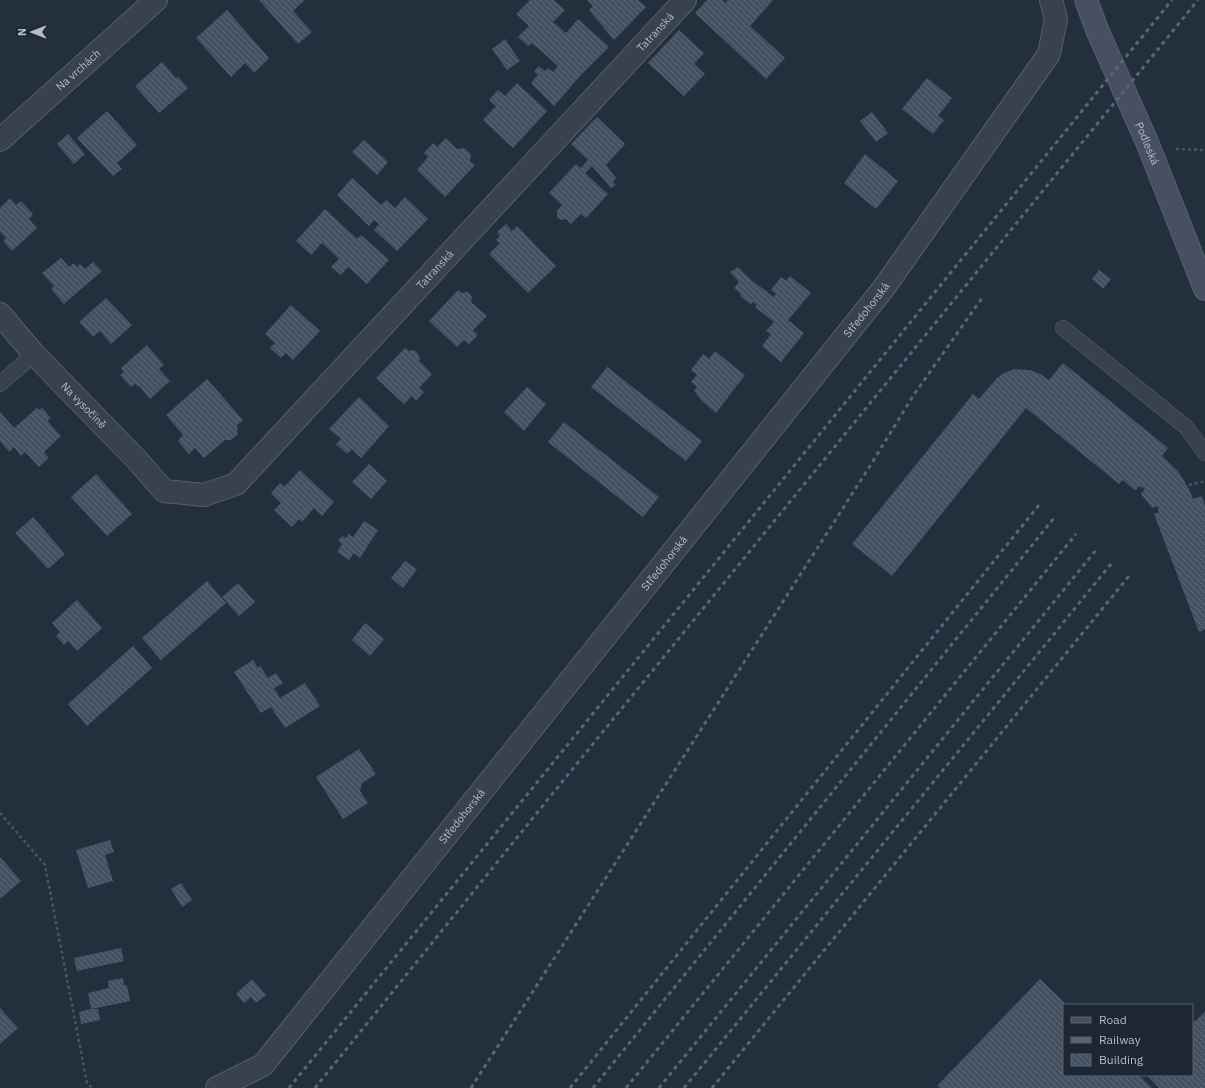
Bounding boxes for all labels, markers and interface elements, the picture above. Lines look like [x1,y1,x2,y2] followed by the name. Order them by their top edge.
[634,9,677,54] street label: Tatranská
[12,12,52,52] north arrow
[15,28,29,36] text: N
[53,46,103,93] street label: Na vrchách
[1132,120,1162,167] street label: Podleská
[413,247,457,292] street label: Tatranská
[840,280,893,340] street label: Středohorská
[58,379,110,431] street label: Na vysočině
[638,533,690,593] street label: Středohorská
[436,786,488,846] street label: Středohorská
[1063,1004,1193,1076] legend
[1099,1012,1127,1027] text: Road
[1099,1032,1141,1047] text: Railway
[1099,1052,1144,1067] text: Building

